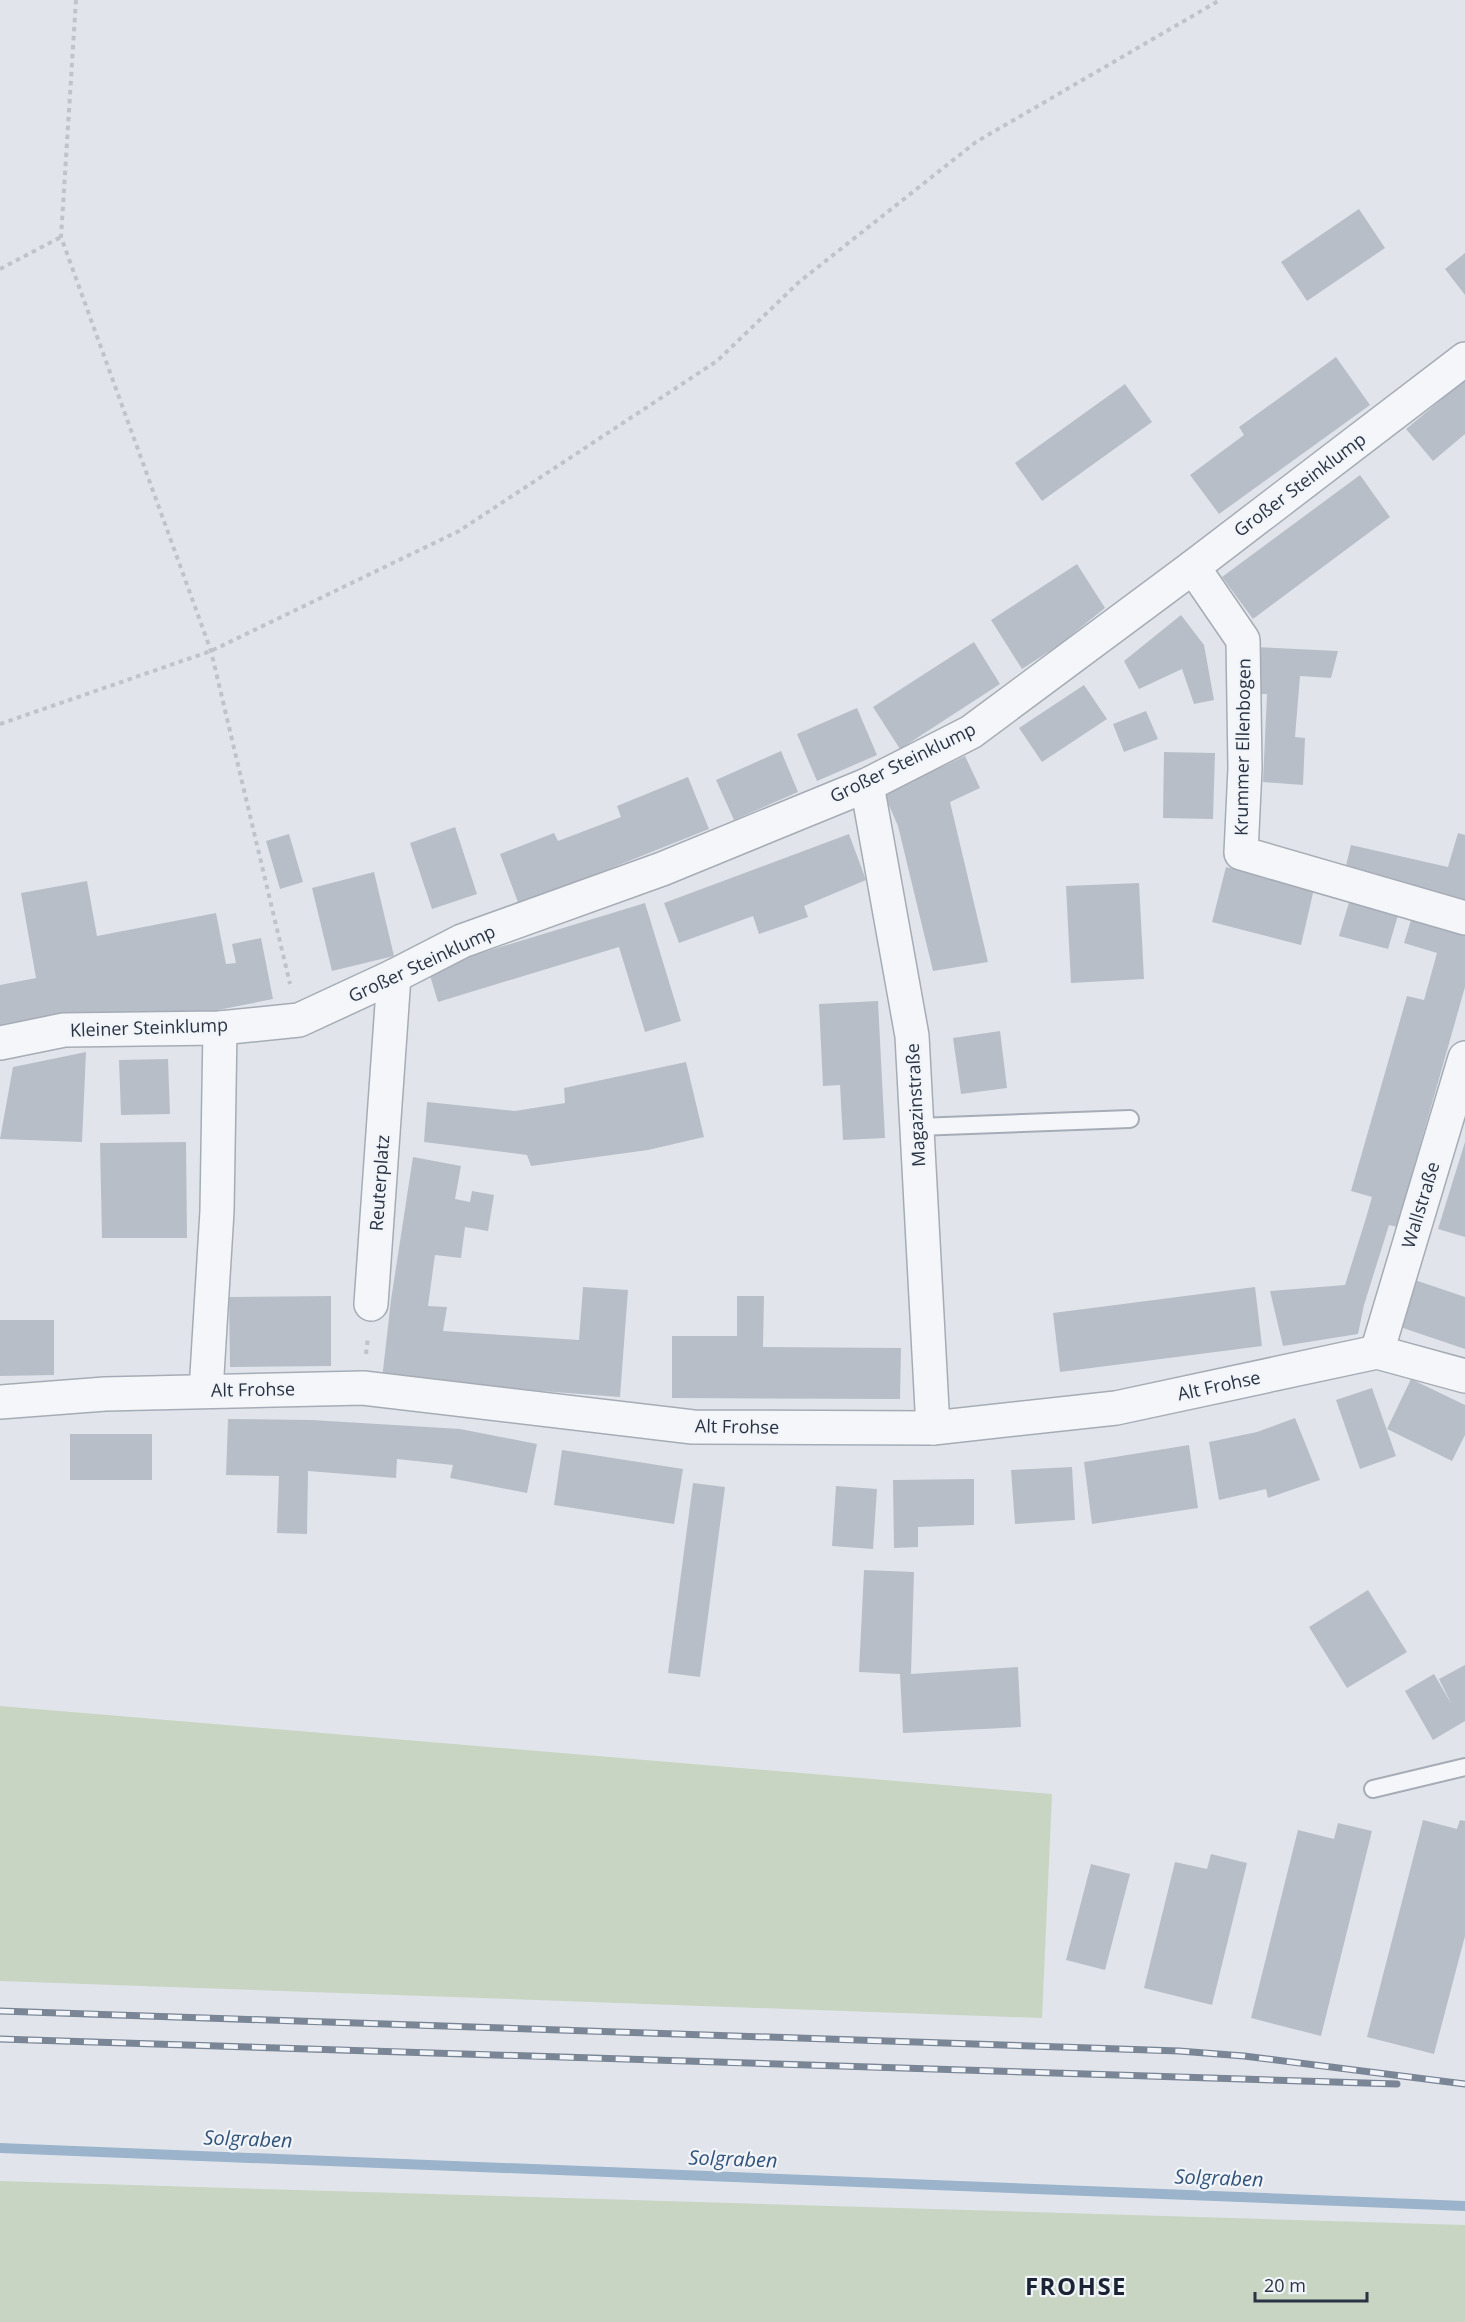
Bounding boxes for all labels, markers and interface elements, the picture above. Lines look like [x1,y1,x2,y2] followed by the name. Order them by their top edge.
[1229,427,1370,542] street label: Großer Steinklump
[1228,658,1256,836] street label: Krummer Ellenbogen
[826,716,979,808] street label: Großer Steinklump
[344,919,499,1008] street label: Großer Steinklump
[70,1012,228,1042] street label: Kleiner Steinklump
[900,1043,930,1167] street label: Magazinstraße
[364,1134,394,1232] street label: Reuterplatz
[1396,1158,1445,1251] street label: Wallstraße
[1175,1365,1262,1406] street label: Alt Frohse
[211,1376,295,1402] street label: Alt Frohse
[695,1413,779,1439] street label: Alt Frohse
[203,2123,293,2154] water label: Solgraben
[688,2143,778,2174] water label: Solgraben
[1174,2162,1264,2193] water label: Solgraben
[1255,2265,1368,2303] scale bar
[1025,2269,1127,2302] district label: FROHSE
[1264,2273,1306,2297] text: 20 m

